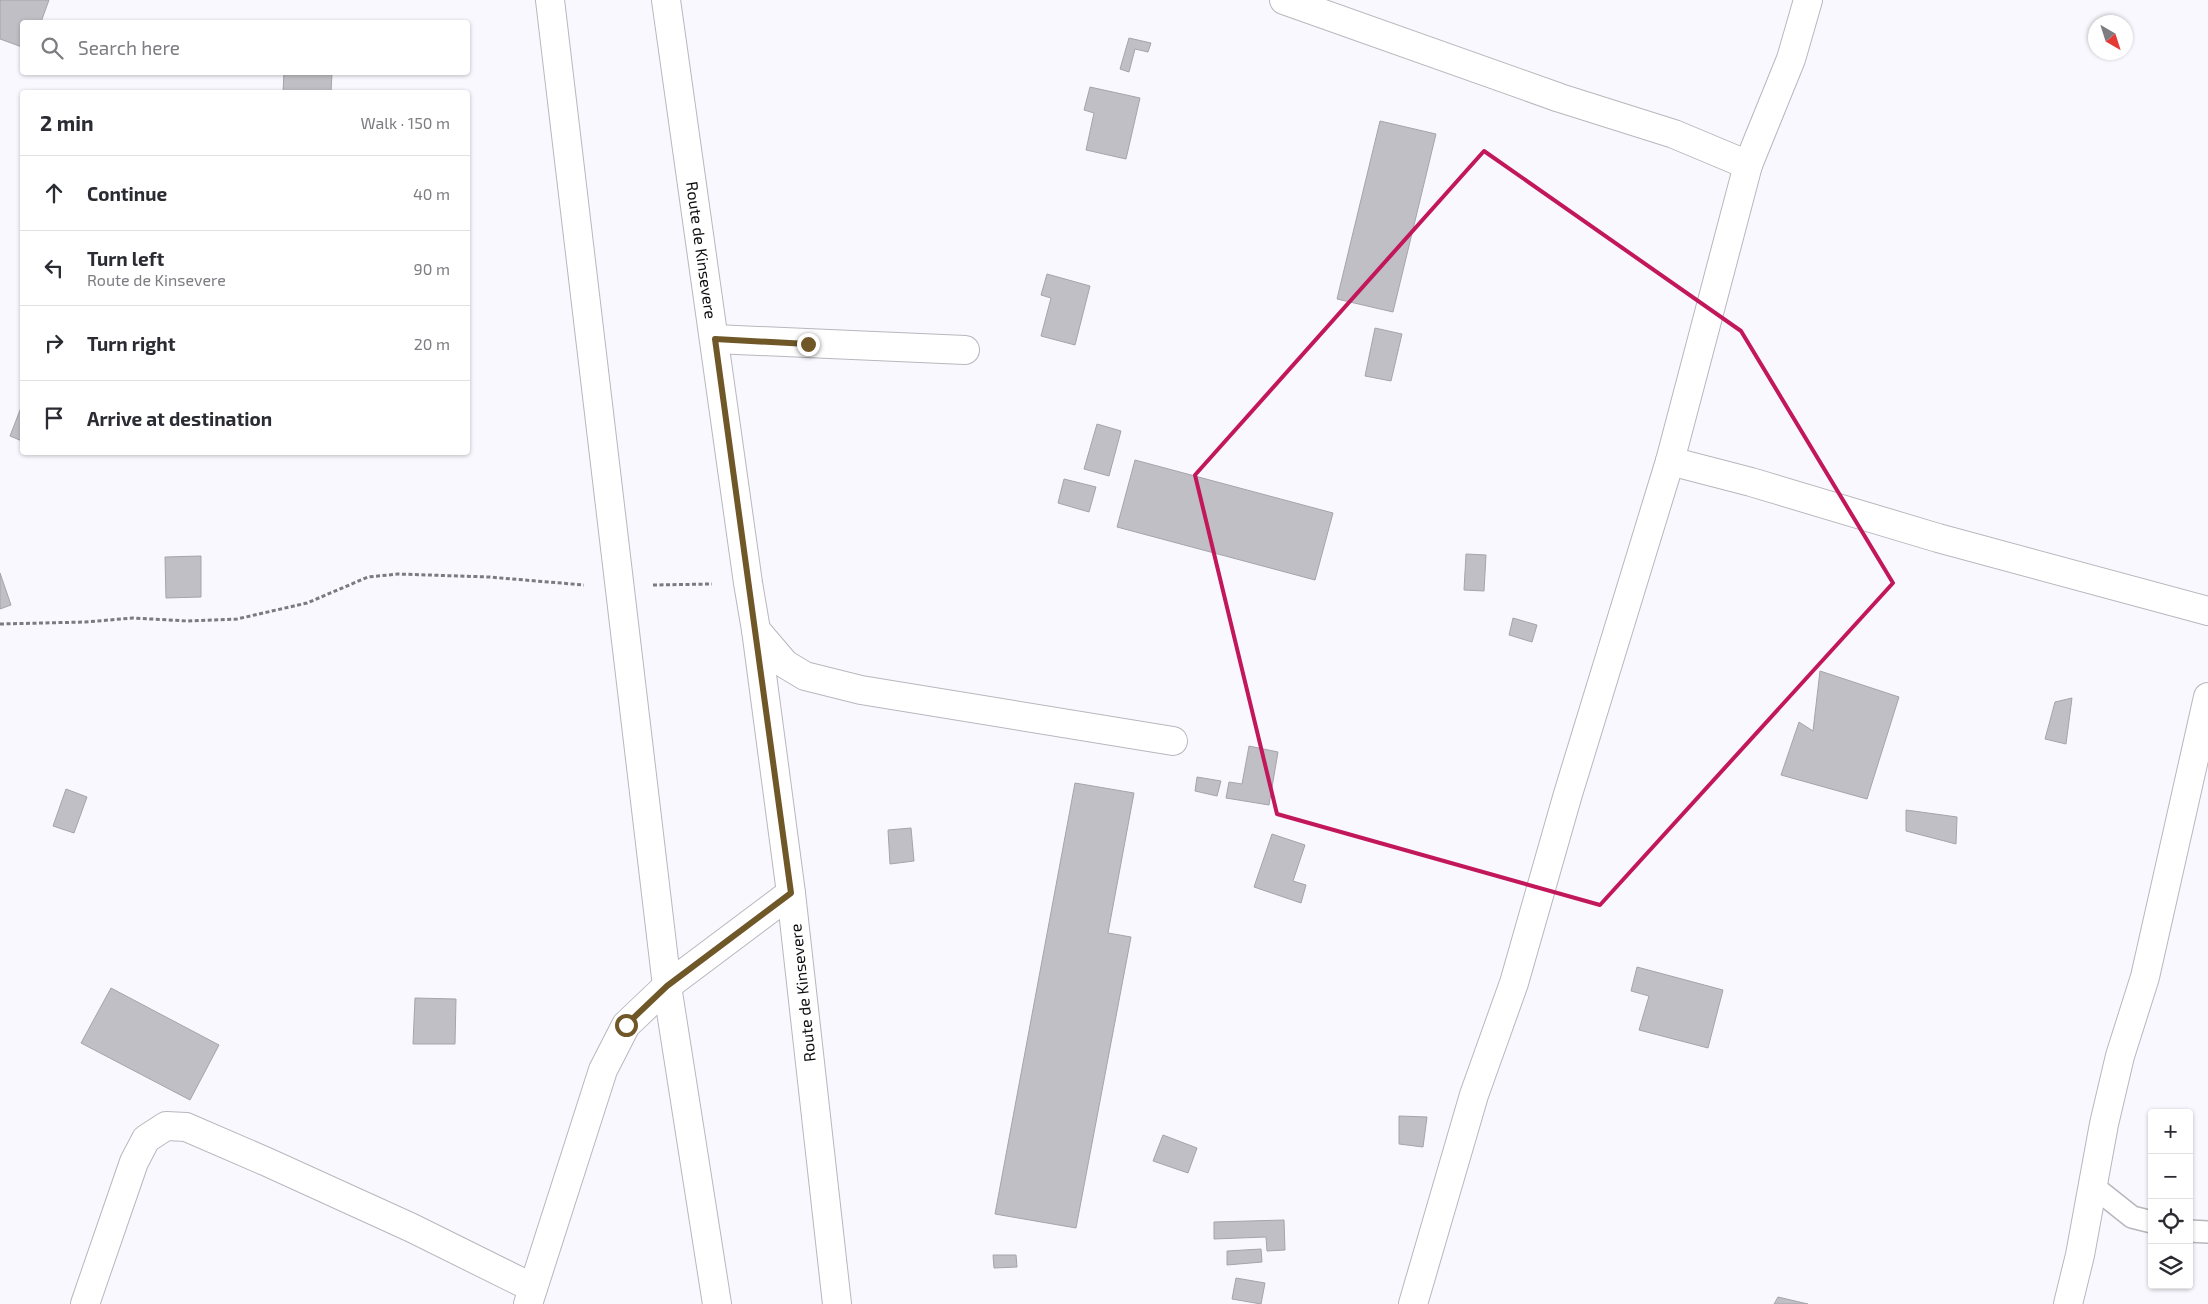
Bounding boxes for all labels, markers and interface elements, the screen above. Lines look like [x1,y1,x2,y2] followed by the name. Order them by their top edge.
[2088,15,2133,60] north arrow
[20,20,470,75] search box
[38,34,66,62] icon: search
[78,36,180,59] text: Search here
[40,110,94,135] text: 2 min
[360,113,450,132] text: Walk · 150 m
[40,179,68,207] icon: ahead
[683,180,721,320] street label: Route de Kinsevere
[87,182,167,205] text: Continue
[413,184,450,203] text: 40 m
[87,247,164,270] text: Turn left
[40,254,68,282] icon: left
[414,259,450,278] text: 90 m
[87,270,226,289] text: Route de Kinsevere
[40,329,68,357] icon: right
[87,332,175,355] text: Turn right
[797,333,820,356] route end
[414,334,450,353] text: 20 m
[40,404,68,432] icon: arrive
[87,407,272,430] text: Arrive at destination
[785,923,819,1063] street label: Route de Kinsevere
[615,1014,638,1037] route start
[2148,1109,2193,1289] map controls
[2148,1109,2193,1154] button: +
[2148,1154,2193,1199] button: −
[2148,1199,2193,1244] button: locate
[2148,1244,2193,1289] button: layers

